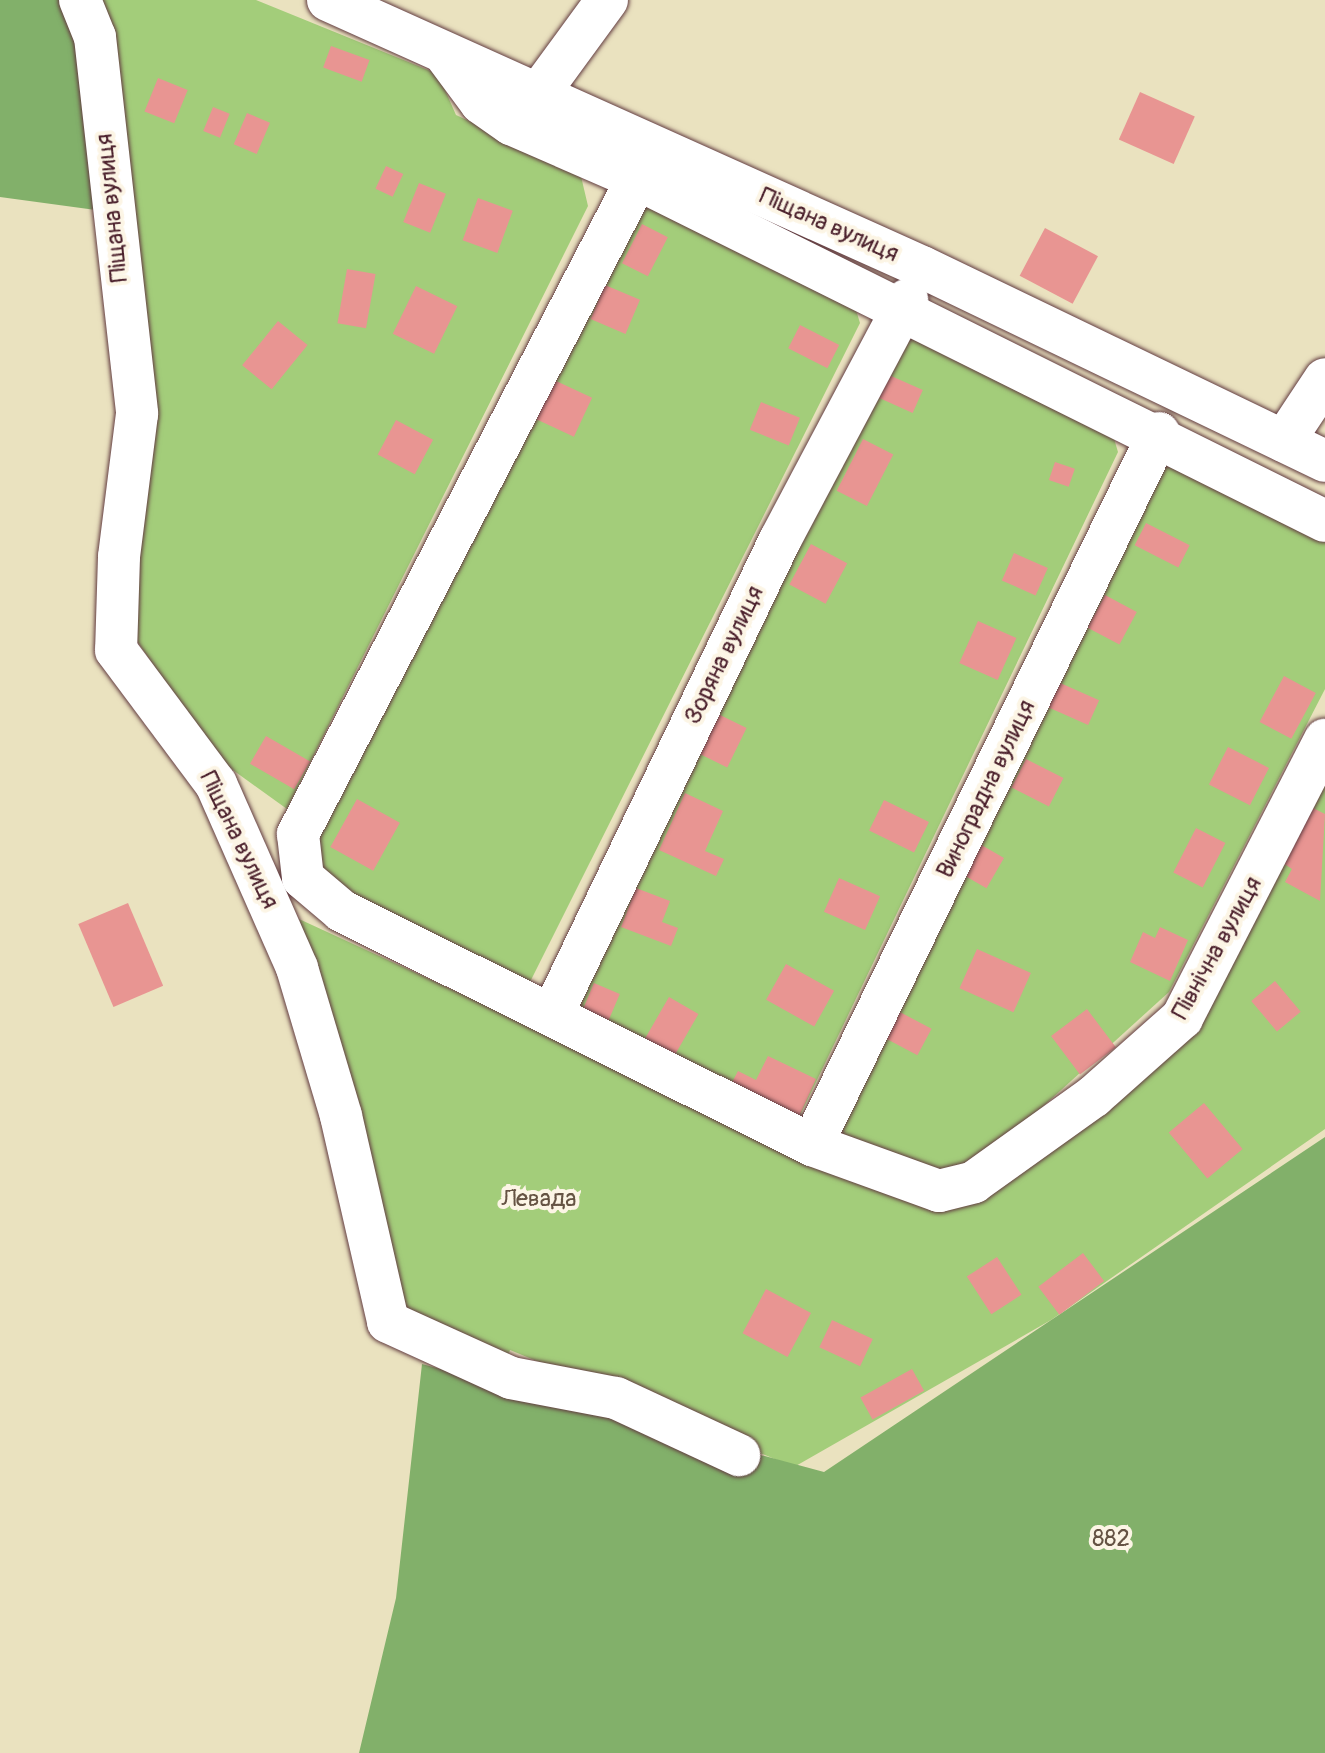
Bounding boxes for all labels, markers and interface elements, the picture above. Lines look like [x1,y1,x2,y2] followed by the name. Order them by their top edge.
[90,132,134,284] street label: Піщана вулиця
[755,181,903,269] street label: Піщана вулиця
[678,581,770,729] street label: Зоряна вулиця
[930,695,1042,883] street label: Виноградна вулиця
[193,767,285,913] street label: Піщана вулиця
[1166,872,1268,1024] street label: Північна вулиця
[502,1185,576,1213] park label: Левада
[1092,1525,1130,1553] park label: 882

